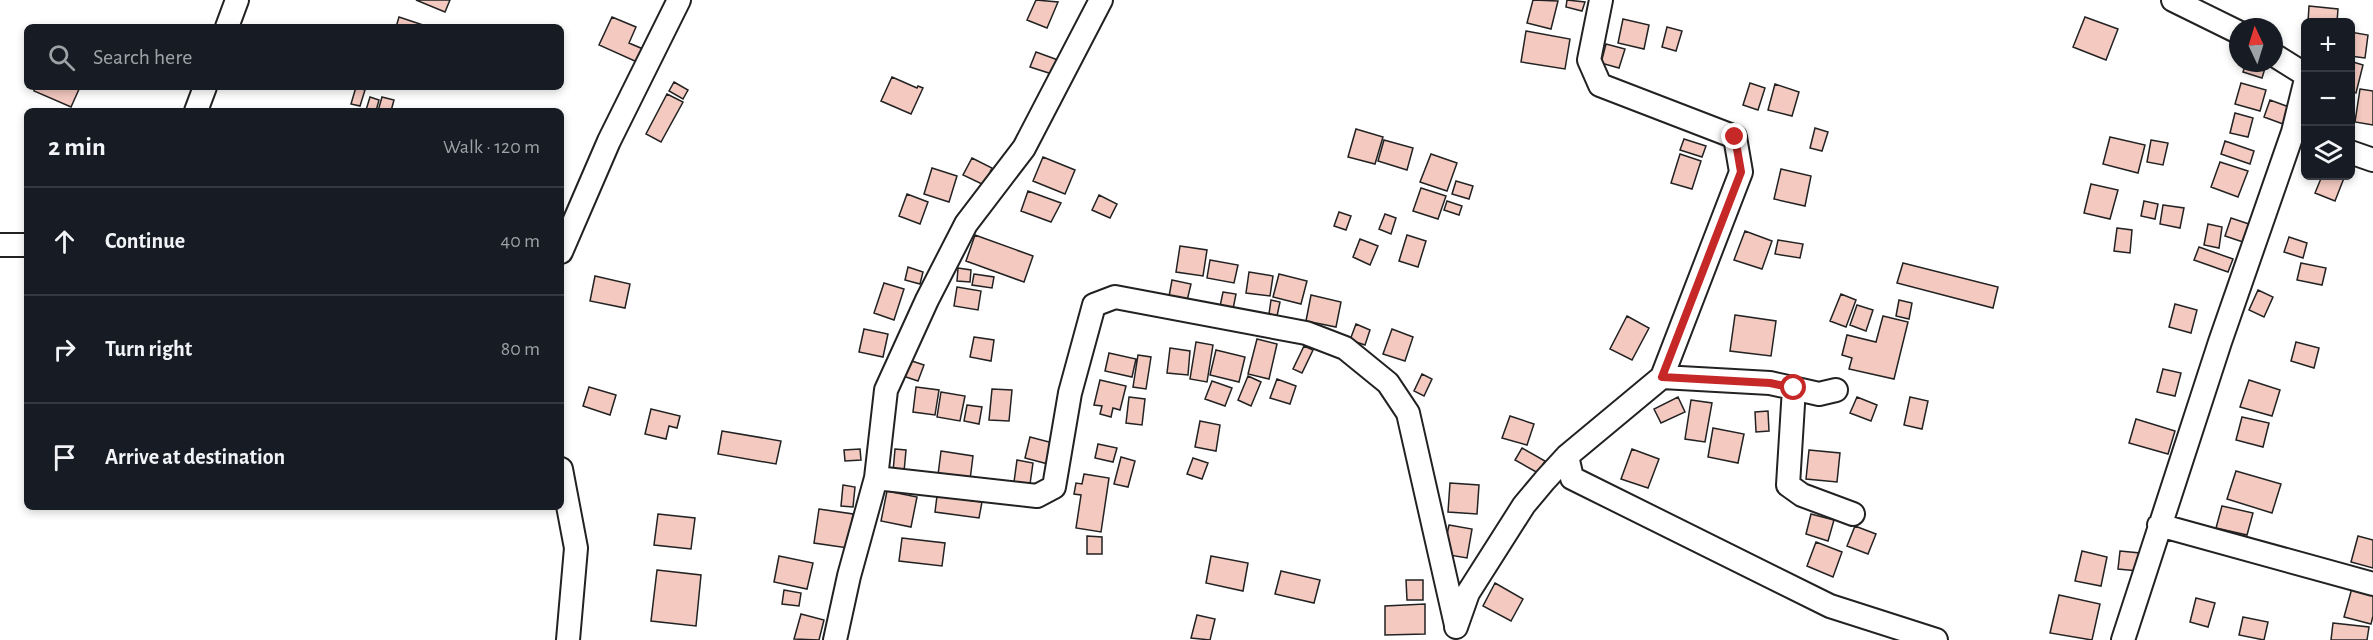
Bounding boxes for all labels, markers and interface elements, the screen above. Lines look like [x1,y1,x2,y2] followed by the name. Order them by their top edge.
[2229,18,2283,72] north arrow
[2301,18,2355,180] map controls
[2301,18,2355,72] button: +
[24,24,564,90] search box
[45,41,78,74] icon: search
[93,46,192,68] text: Search here
[2301,72,2355,126] button: −
[1721,123,1747,149] route end
[2301,126,2355,180] button: layers
[48,134,106,160] text: 2 min
[443,137,540,157] text: Walk · 120 m
[48,225,81,258] icon: ahead
[105,230,185,252] text: Continue
[501,231,540,251] text: 40 m
[48,333,81,366] icon: right
[105,338,192,360] text: Turn right
[501,339,540,359] text: 80 m
[1780,374,1806,400] route start
[48,441,81,474] icon: arrive
[105,446,285,468] text: Arrive at destination

